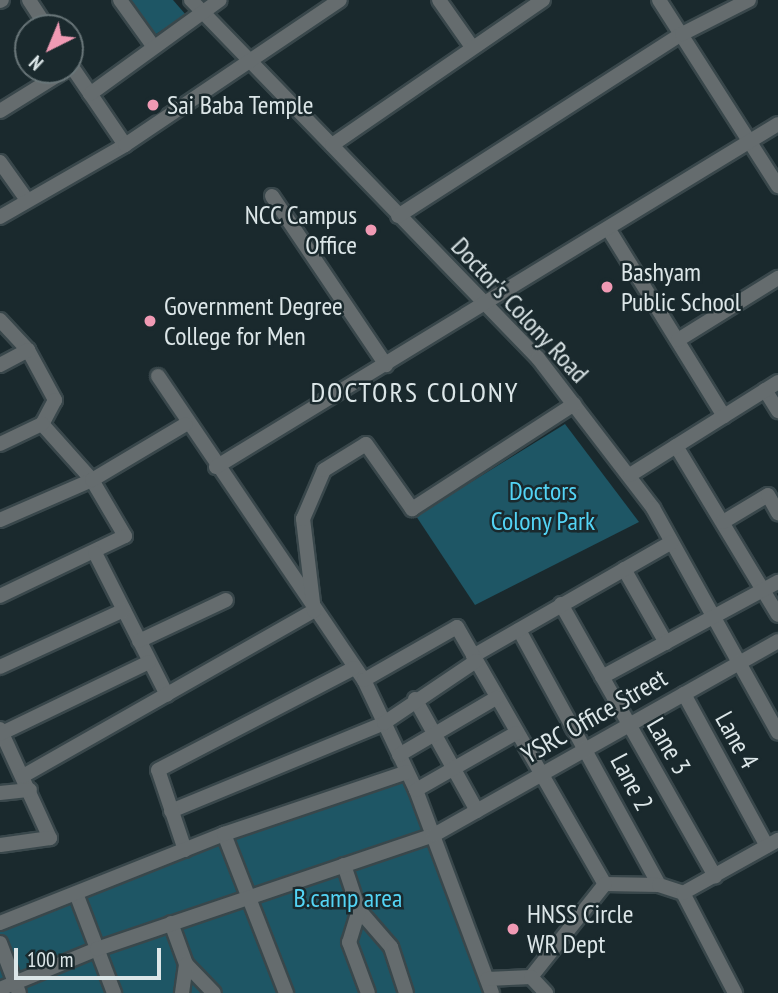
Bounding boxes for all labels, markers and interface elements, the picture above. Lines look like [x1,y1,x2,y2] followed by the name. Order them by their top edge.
[14,14,84,84] north arrow
[24,51,48,75] text: N
[167,89,314,121] place label: Sai Baba Temple
[145,97,161,113] marker: Sai Baba Temple
[244,199,357,260] place label: NCC Campus Office
[363,222,379,238] marker: NCC Campus Office
[445,231,595,389] street label: Doctor's Colony Road
[621,256,741,318] place label: Bashyam Public School
[599,279,615,295] marker: Bashyam Public School
[164,290,343,352] place label: Government Degree College for Men
[142,313,158,329] marker: Government Degree College for Men
[312,375,518,409] district label: DOCTORS COLONY
[490,475,596,536] park label: Doctors Colony Park
[515,662,673,770] street label: YSRC Office Street
[709,706,765,774] street label: Lane 4
[640,712,698,780] street label: Lane 3
[604,748,660,816] street label: Lane 2
[294,882,402,914] park label: B.camp area
[527,898,633,960] place label: HNSS Circle WR Dept
[505,921,521,937] marker: HNSS Circle WR Dept
[18,934,164,978] scale bar
[27,946,73,973] text: 100 m

